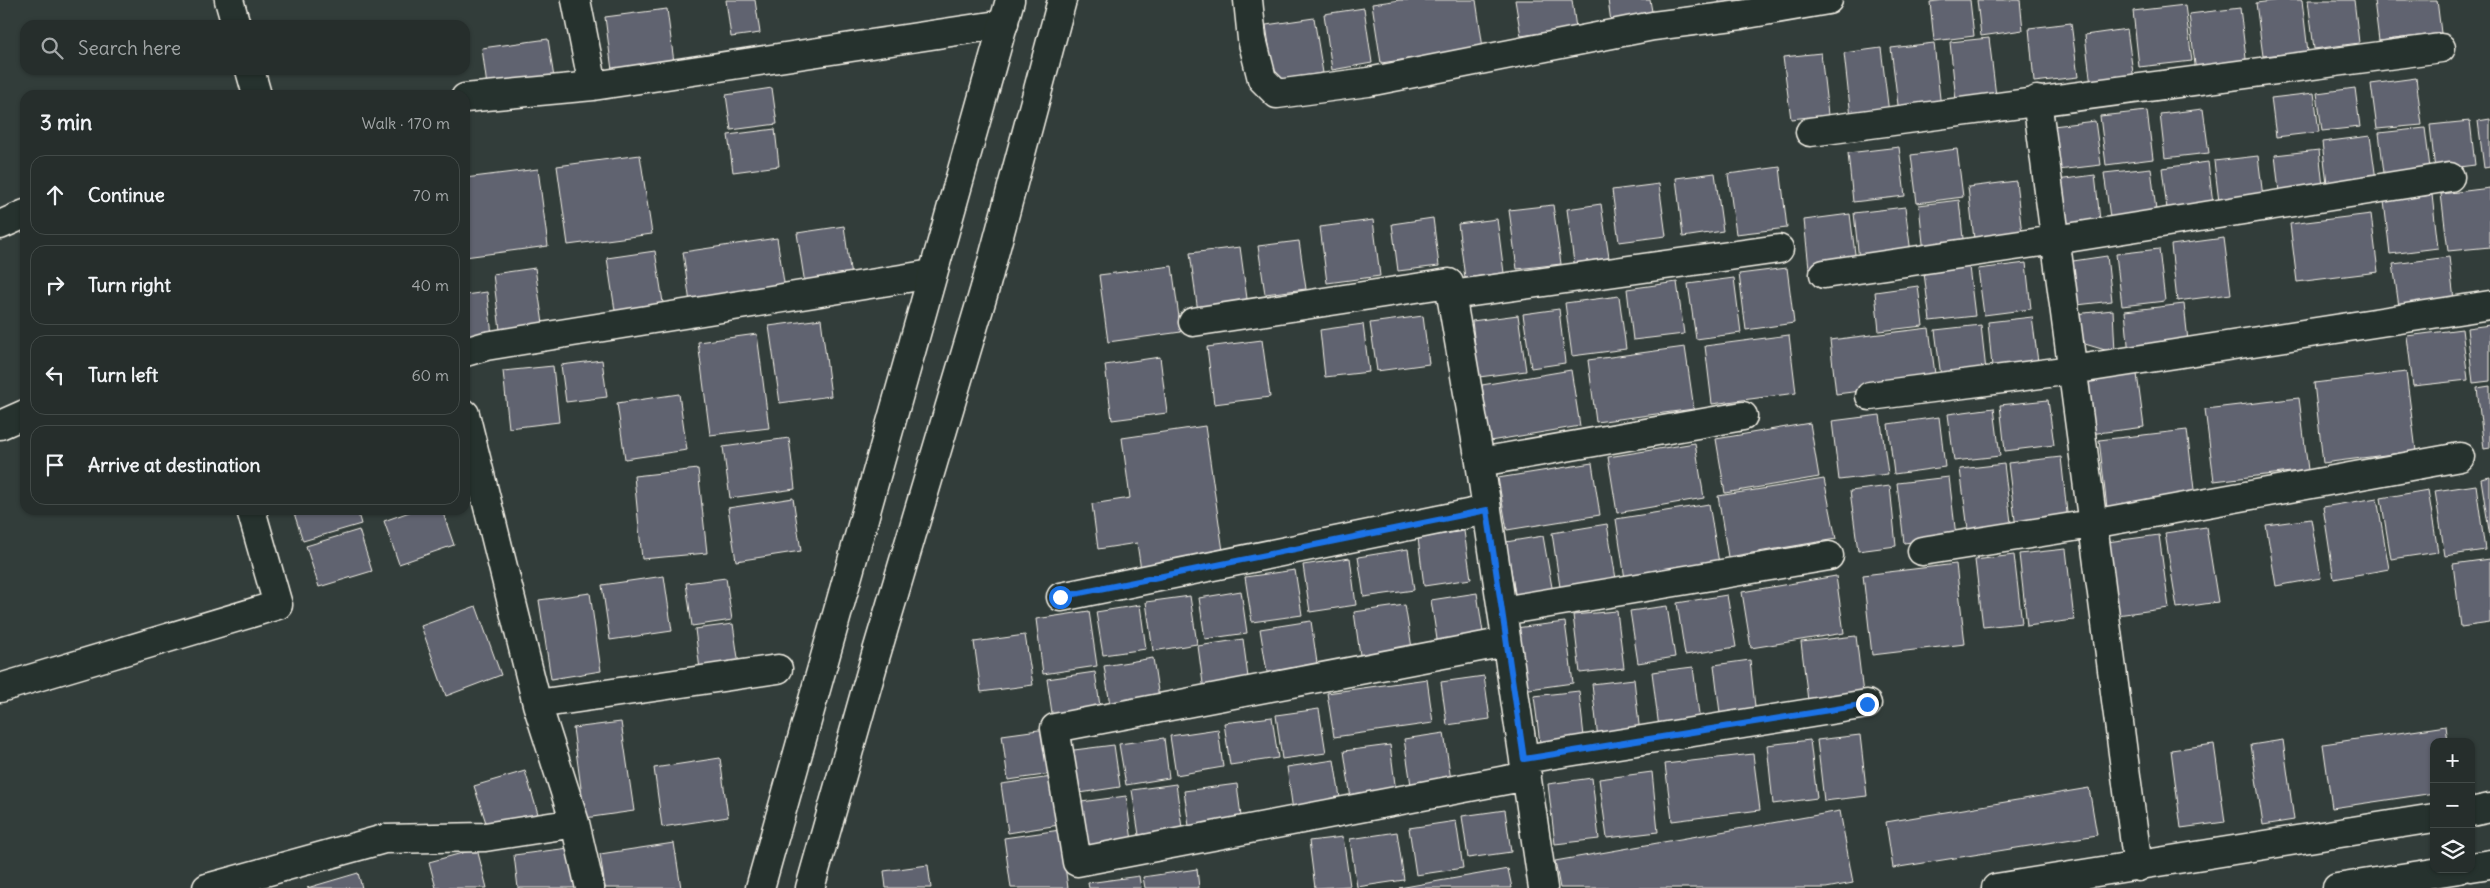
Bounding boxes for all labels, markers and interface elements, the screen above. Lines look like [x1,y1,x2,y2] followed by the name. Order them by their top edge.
[20,20,470,75] search box
[38,34,66,62] icon: search
[78,36,181,60] text: Search here
[40,109,92,136] text: 3 min
[361,113,450,133] text: Walk · 170 m
[41,181,69,209] icon: ahead
[88,183,165,207] text: Continue
[413,185,449,205] text: 70 m
[41,271,69,299] icon: right
[88,273,171,297] text: Turn right
[411,275,449,295] text: 40 m
[41,361,69,389] icon: left
[88,363,158,387] text: Turn left
[411,365,449,385] text: 60 m
[41,451,69,479] icon: arrive
[88,453,261,477] text: Arrive at destination
[1049,586,1072,609] route start
[1856,693,1879,716] route end
[2430,738,2475,873] map controls
[2430,738,2475,783] button: +
[2430,783,2475,828] button: −
[2430,828,2475,873] button: layers

